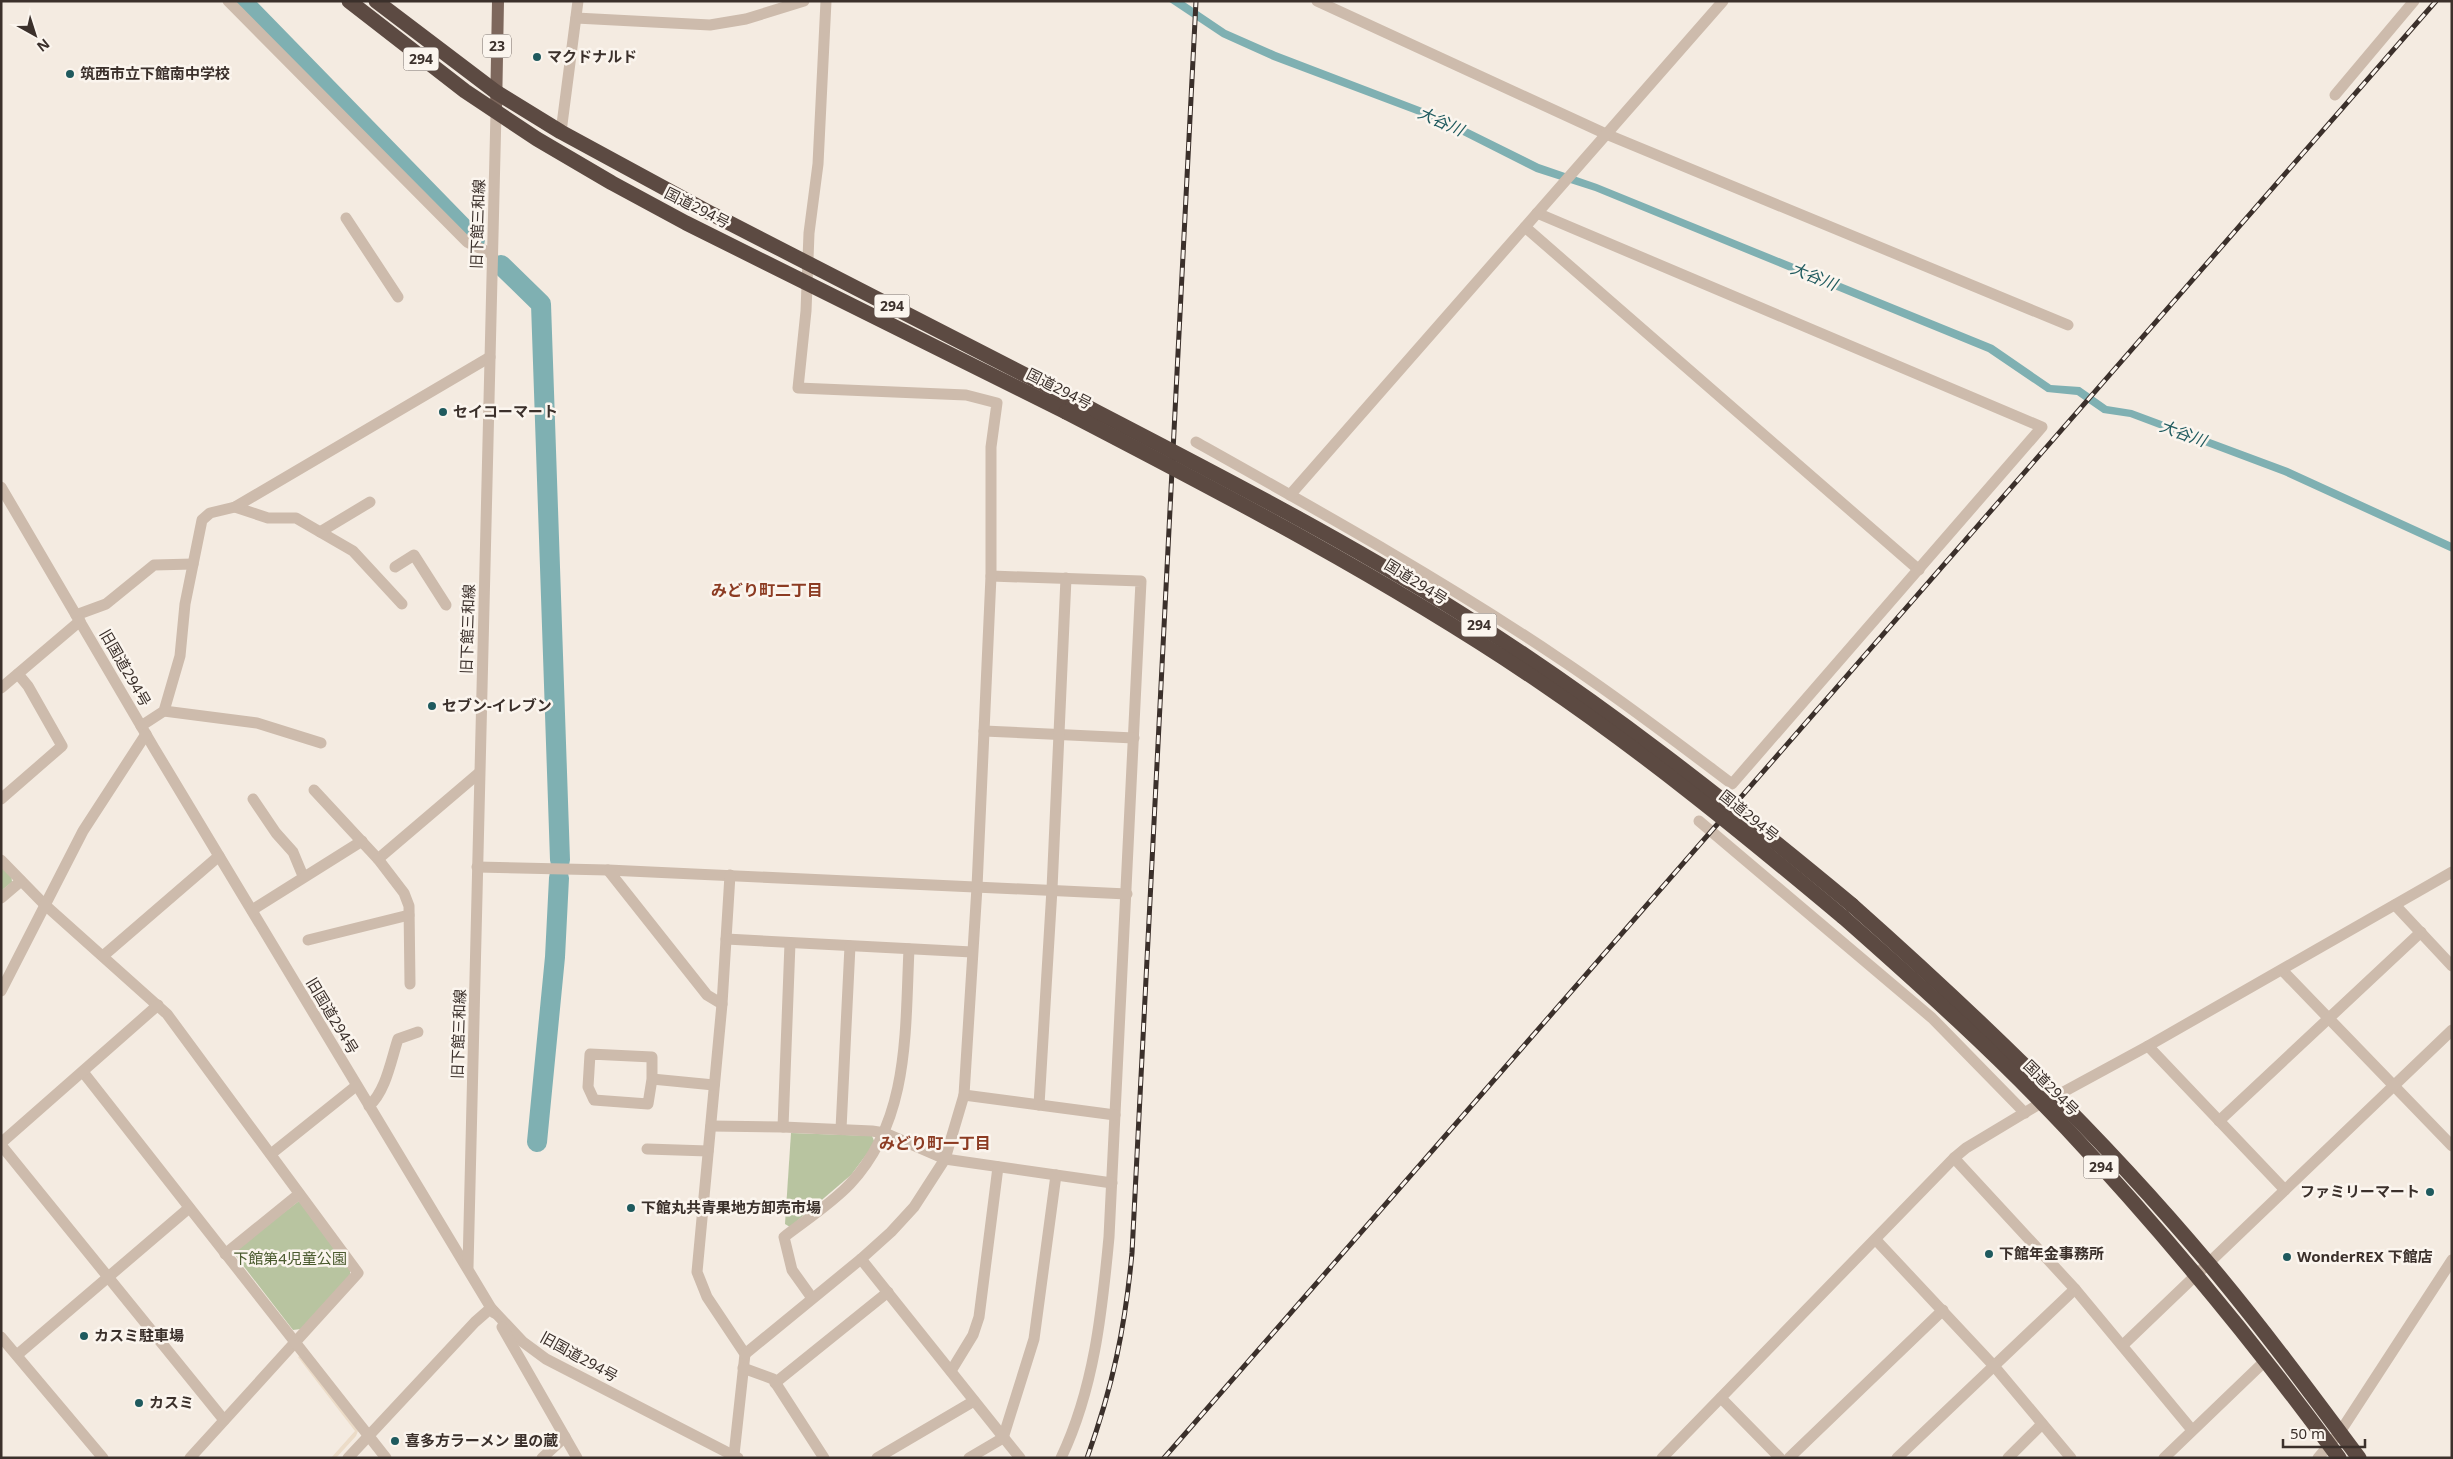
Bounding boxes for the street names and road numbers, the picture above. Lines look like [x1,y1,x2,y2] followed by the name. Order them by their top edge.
[483,34,511,58] road number: 23
[404,48,438,70] road number: 294
[465,179,489,269] street label: 旧下館三和線
[661,182,734,232] street label: 国道294号
[874,294,910,318] road number: 294
[1023,363,1096,413] street label: 国道294号
[1381,554,1452,608] street label: 国道294号
[455,584,479,674] street label: 旧下館三和線
[1462,614,1496,636] road number: 294
[96,625,156,710] street label: 旧国道294号
[1716,785,1783,845] street label: 国道294号
[302,974,364,1057] street label: 旧国道294号
[446,989,470,1079] street label: 旧下館三和線
[2020,1055,2084,1119] street label: 国道294号
[2084,1156,2118,1178] road number: 294
[537,1327,622,1386] street label: 旧国道294号

